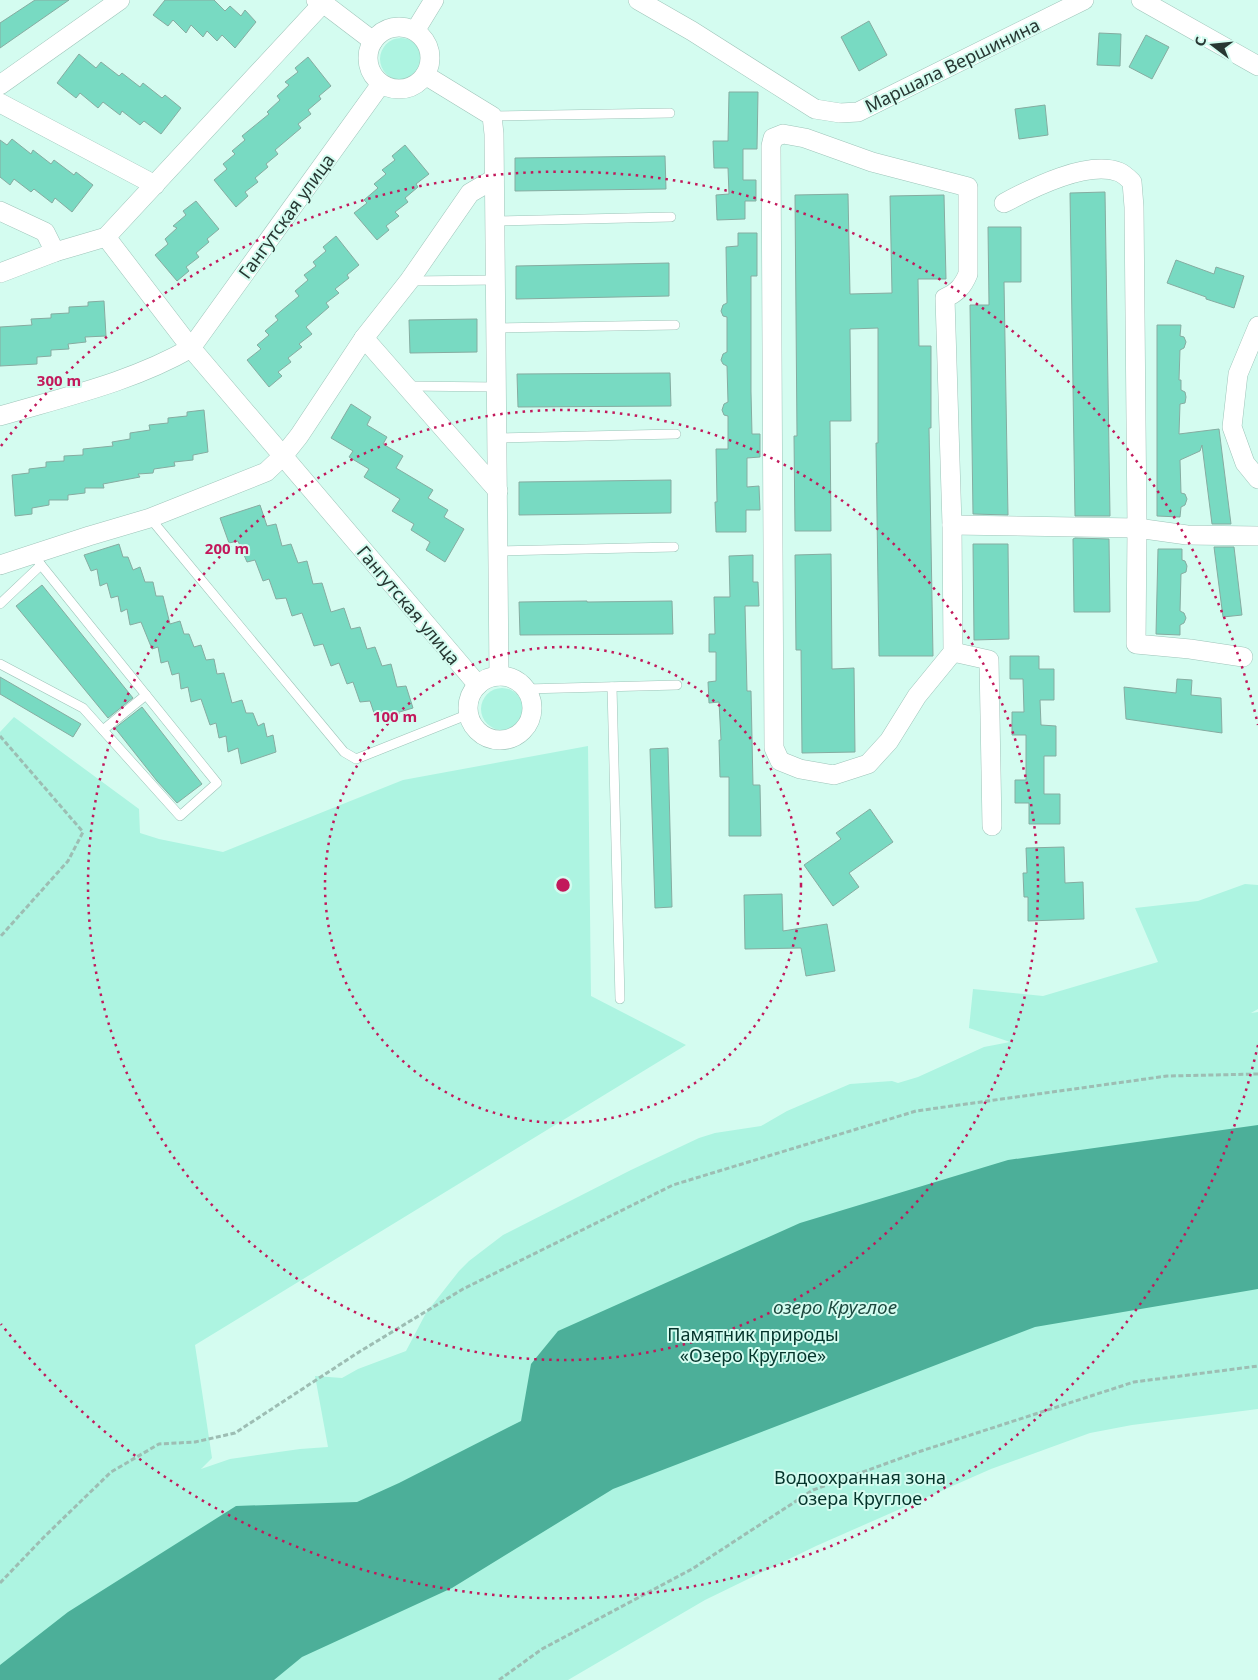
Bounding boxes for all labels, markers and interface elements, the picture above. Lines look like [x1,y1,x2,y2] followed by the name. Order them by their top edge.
[861,12,1043,118] street label: Маршала Вершинина
[1188,20,1238,70] north arrow
[1190,34,1210,48] text: С
[233,149,339,283] street label: Гангутская улица
[37,370,81,390] text: 300 m
[205,538,249,558] text: 200 m
[352,540,466,670] street label: Гангутская улица
[373,706,417,726] text: 100 m
[554,876,572,894] centre of rings
[773,1294,897,1320] water label: озеро Круглое
[667,1322,839,1367] park label: Памятник природы «Озеро Круглое»
[774,1465,946,1510] park label: Водоохранная зона озера Круглое

